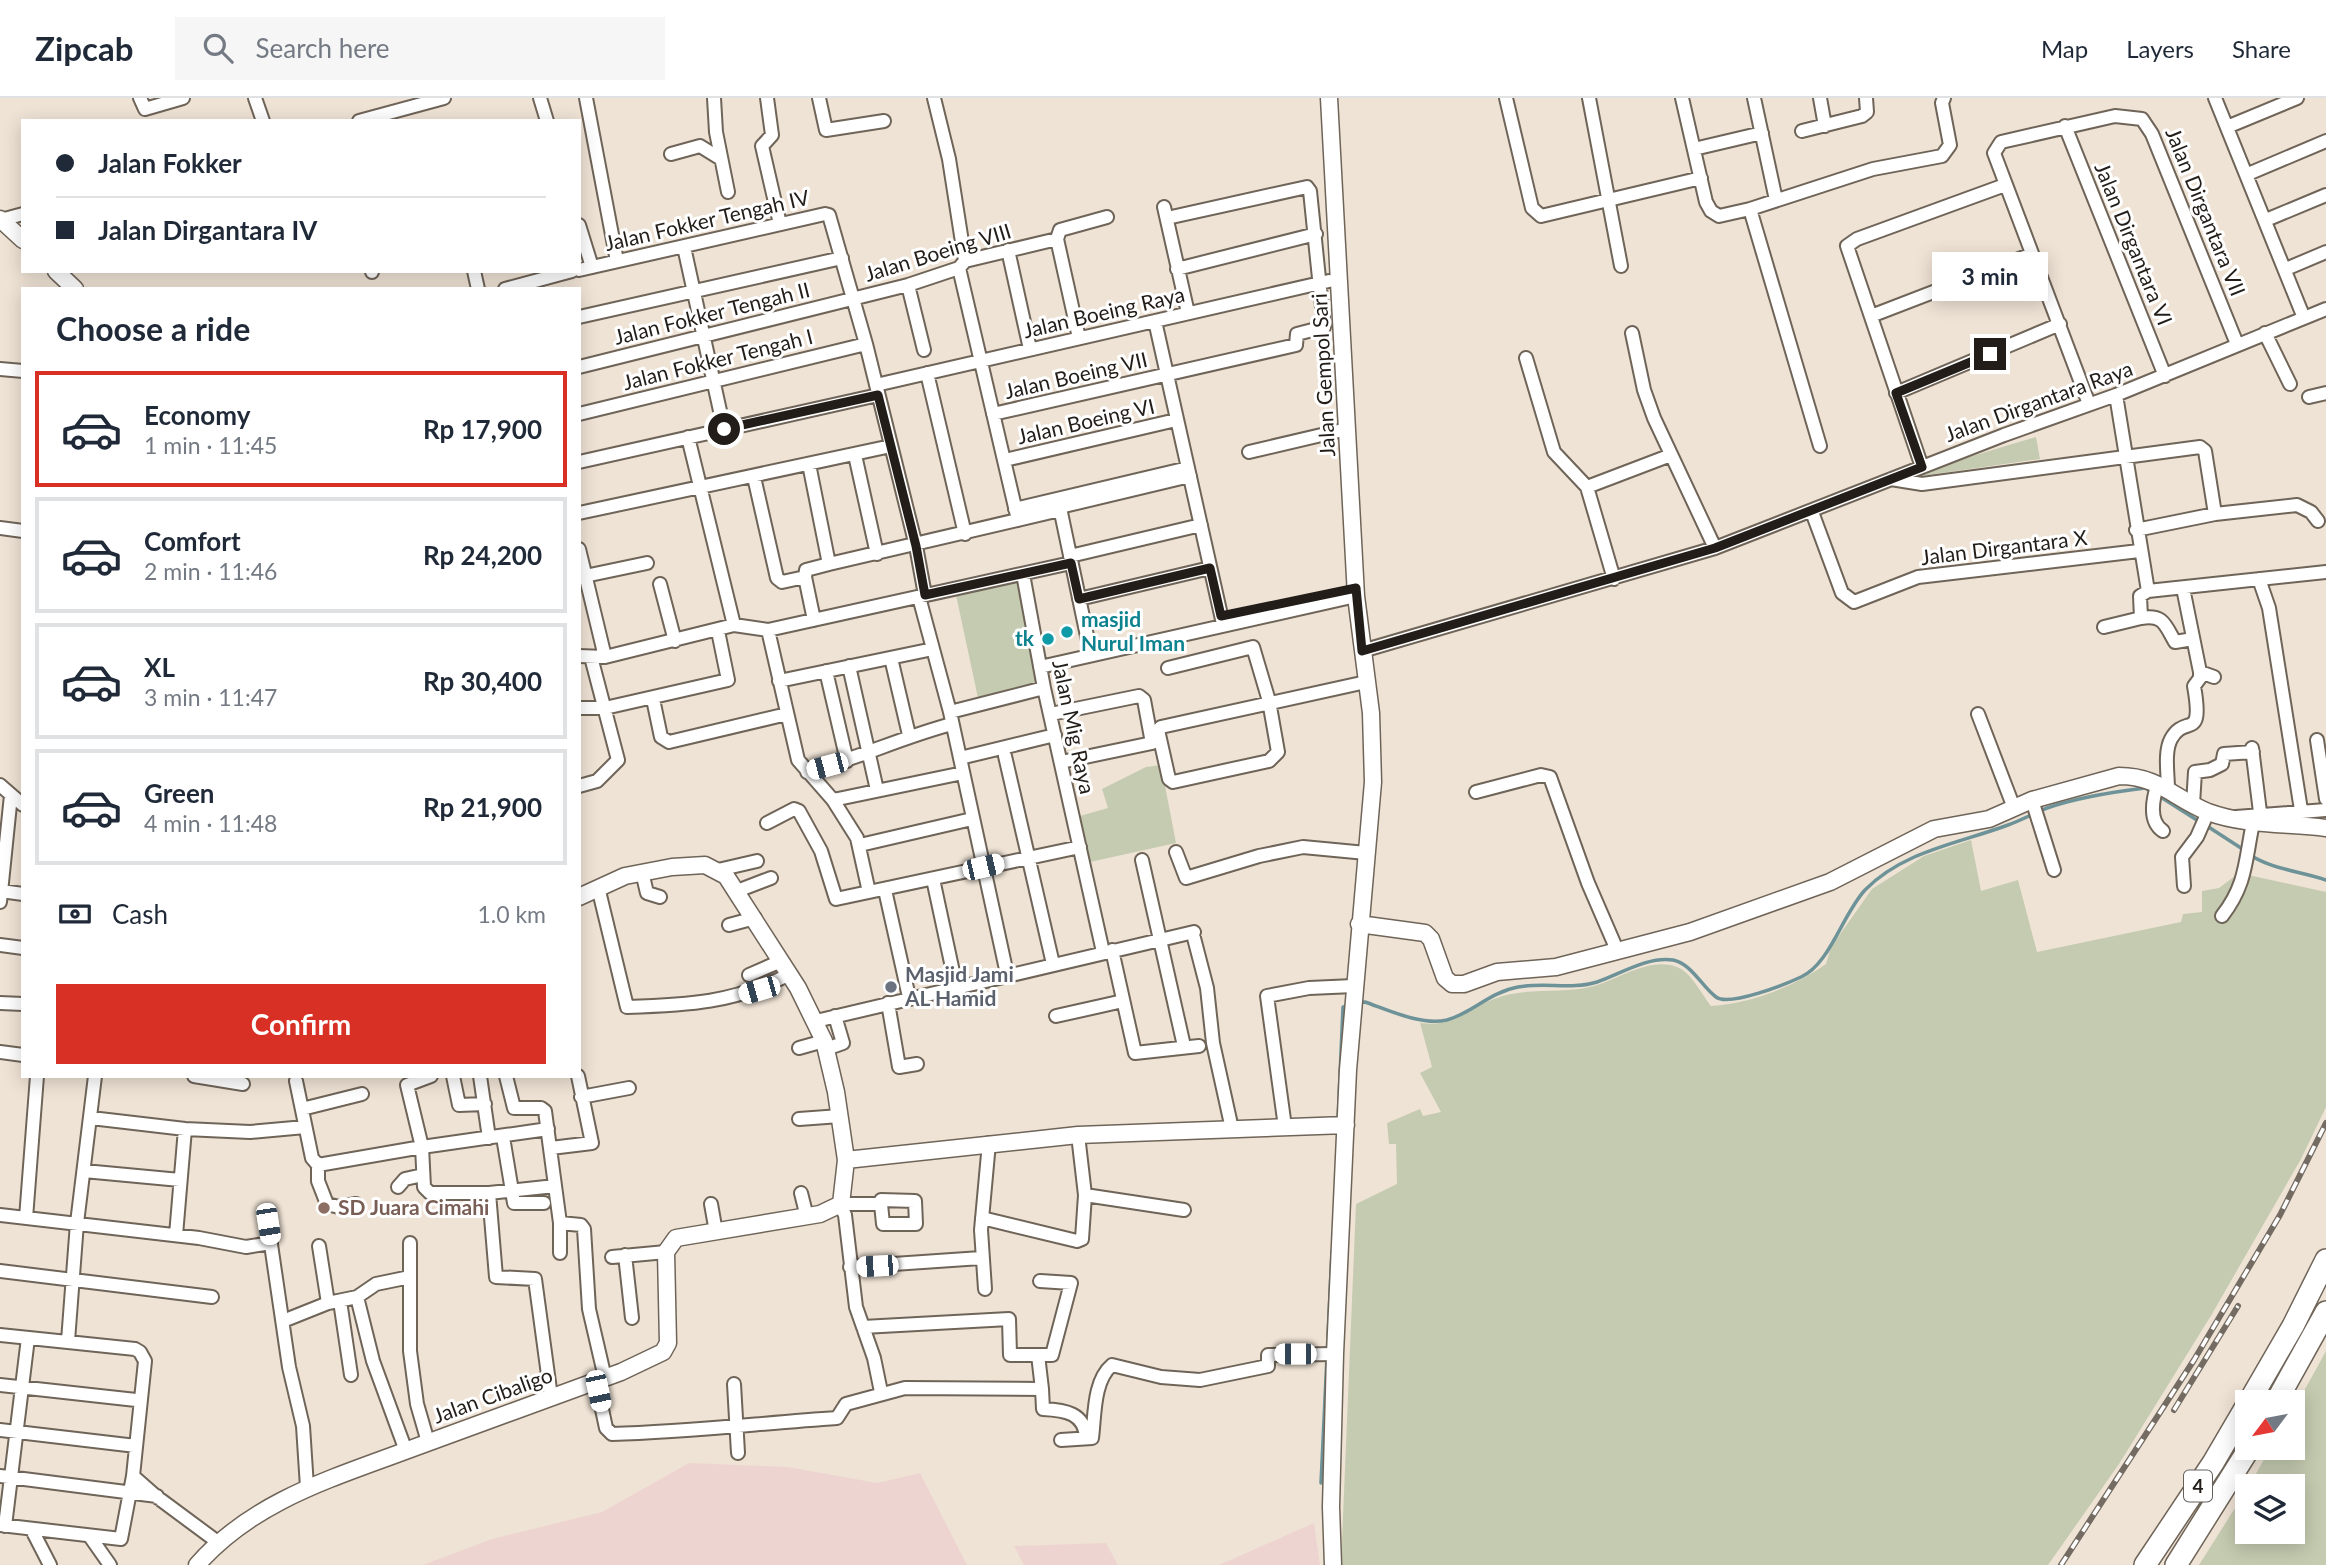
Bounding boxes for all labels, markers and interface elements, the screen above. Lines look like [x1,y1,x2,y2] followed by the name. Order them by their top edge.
[175,17,665,80] search box
[35,28,133,68] text: Zipcab
[199,29,237,67] icon: search
[255,32,390,64] text: Search here
[2041,34,2088,63] text: Map
[2126,34,2194,63] text: Layers
[2232,34,2291,63] text: Share
[2161,124,2252,299] street label: Jalan Dirgantara VII
[98,147,242,179] text: Jalan Fokker
[2090,159,2178,328] street label: Jalan Dirgantara VI
[602,184,812,255] street label: Jalan Fokker Tengah IV
[98,214,317,246] text: Jalan Dirgantara IV
[861,217,1014,286] street label: Jalan Boeing VIII
[1932,252,2048,302] callout: 3 min
[1961,262,2019,290] text: 3 min
[611,276,812,349] street label: Jalan Fokker Tengah II
[1020,281,1187,342] street label: Jalan Boeing Raya
[1306,293,1339,457] street label: Jalan Gempol Sari
[56,309,250,348] text: Choose a ride
[620,323,815,394] street label: Jalan Fokker Tengah I
[1974,338,2006,370] route end
[1002,346,1150,403] street label: Jalan Boeing VII
[1941,355,2136,446] street label: Jalan Dirgantara Raya
[1015,393,1157,448] street label: Jalan Boeing VI
[60,398,123,461] icon: car
[144,399,250,431] text: Economy
[423,413,542,445] text: Rp 17,900
[708,413,740,445] route start
[144,431,277,459] text: 1 min · 11:45
[60,524,123,587] icon: car
[1919,524,2089,569] street label: Jalan Dirgantara X
[144,525,241,557] text: Comfort
[423,539,542,571] text: Rp 24,200
[144,557,277,585] text: 2 min · 11:46
[1081,606,1185,655] place label: masjid Nurul Iman
[1059,624,1075,640] marker: masjid Nurul Iman
[1015,625,1035,650] place label: tk
[1040,631,1056,647] marker: tk
[60,650,123,713] icon: car
[144,651,175,683] text: XL
[1048,657,1101,796] street label: Jalan Mig Raya
[423,665,542,697] text: Rp 30,400
[144,683,277,711] text: 3 min · 11:47
[804,750,851,782] car
[60,776,123,839] icon: car
[144,777,214,809] text: Green
[423,791,542,823] text: Rp 21,900
[144,809,277,837] text: 4 min · 11:48
[961,852,1006,882] car
[56,895,94,933] icon: cash
[112,898,168,930] text: Cash
[477,900,546,928] text: 1.0 km
[904,961,1014,1010] place label: Masjid Jami AL Hamid
[736,974,783,1006] car
[883,979,899,995] marker: Masjid Jami AL Hamid
[56,984,546,1064] button: Confirm
[338,1194,489,1219] place label: SD Juara Cimahi
[316,1200,332,1216] marker: SD Juara Cimahi
[255,1202,282,1246] car
[856,1254,899,1278] car
[1275,1344,1317,1365] car
[429,1361,556,1428] street label: Jalan Cibaligo
[584,1368,613,1414] car
[2235,1390,2305,1460] north arrow
[2235,1390,2305,1544] map controls
[2184,1470,2212,1502] road number: 4
[2235,1474,2305,1544] button: layers

